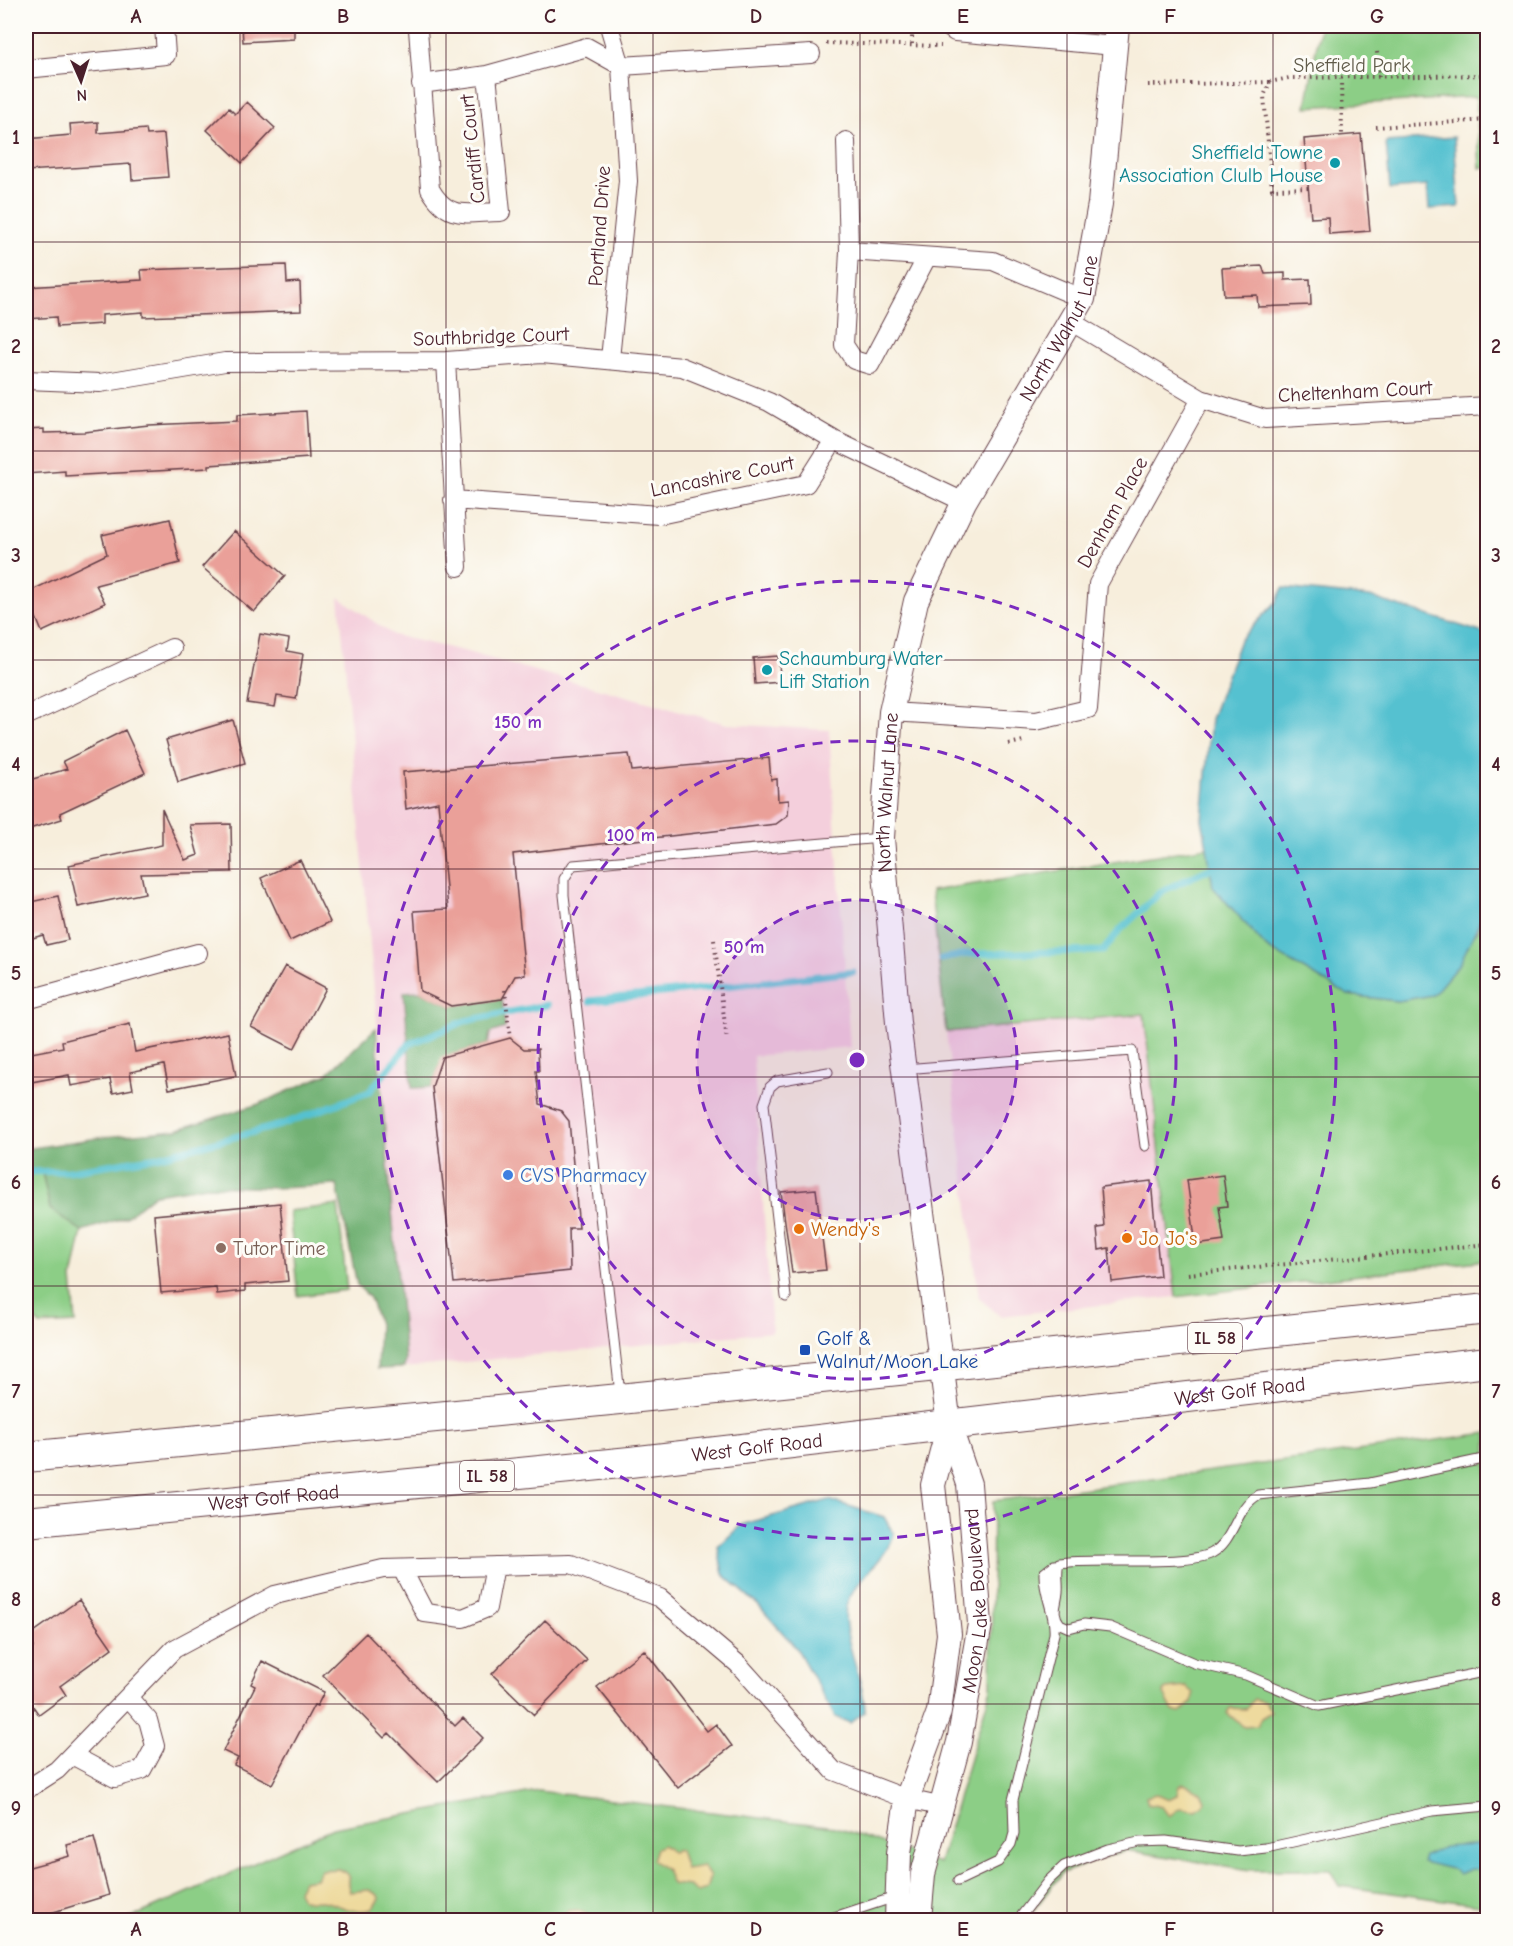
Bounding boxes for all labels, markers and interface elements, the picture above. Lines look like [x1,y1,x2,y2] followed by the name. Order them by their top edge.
[130,5,142,28] text: A
[337,5,349,28] text: B
[544,5,556,28] text: C
[750,5,762,28] text: D
[957,5,969,28] text: E
[1164,5,1176,28] text: F
[1370,5,1384,28] text: G
[51,51,111,111] north arrow
[1293,54,1411,77] park label: Sheffield Park
[76,86,87,104] text: N
[455,92,490,205] street label: Cardiff Court
[12,126,20,149] text: 1
[1492,126,1500,149] text: 1
[1119,141,1323,187] place label: Sheffield Towne Association Clulb House
[1328,156,1342,170] marker: Sheffield Towne Association Clulb House
[584,165,615,287] street label: Portland Drive
[1015,253,1103,405] street label: North Walnut Lane
[413,322,571,351] street label: Southbridge Court
[11,335,21,358] text: 2
[1491,335,1501,358] text: 2
[1277,376,1434,407] street label: Cheltenham Court
[648,451,797,502] street label: Lancashire Court
[1072,453,1152,572] street label: Denham Place
[11,544,21,567] text: 3
[1491,544,1501,567] text: 3
[779,647,942,693] place label: Schaumburg Water Lift Station
[760,663,774,677] marker: Schaumburg Water Lift Station
[494,712,542,733] text: 150 m
[871,712,903,874] street label: North Walnut Lane
[11,753,21,776] text: 4
[1491,753,1501,776] text: 4
[607,825,655,846] text: 100 m
[724,937,764,958] text: 50 m
[11,962,21,985] text: 5
[1491,962,1501,985] text: 5
[847,1050,867,1070] centre of rings
[520,1164,646,1187] place label: CVS Pharmacy
[501,1168,515,1182] marker: CVS Pharmacy
[11,1171,21,1194] text: 6
[1491,1171,1501,1194] text: 6
[811,1218,880,1241] place label: Wendy's
[792,1222,806,1236] marker: Wendy's
[1139,1227,1197,1250] place label: Jo Jo's
[1120,1231,1134,1245] marker: Jo Jo's
[233,1237,326,1260] place label: Tutor Time
[214,1241,228,1255] marker: Tutor Time
[1188,1323,1242,1353] road number: IL 58
[817,1327,978,1373] place label: Golf & Walnut/Moon Lake
[798,1343,812,1357] marker: Golf & Walnut/Moon Lake
[1173,1372,1307,1410] street label: West Golf Road
[12,1380,21,1403] text: 7
[1492,1380,1501,1403] text: 7
[691,1429,824,1467] street label: West Golf Road
[460,1461,514,1491] road number: IL 58
[207,1480,340,1516] street label: West Golf Road
[957,1507,992,1695] street label: Moon Lake Boulevard
[11,1588,21,1611] text: 8
[1491,1588,1501,1611] text: 8
[11,1797,21,1820] text: 9
[1491,1797,1501,1820] text: 9
[130,1918,142,1941] text: A
[337,1918,349,1941] text: B
[544,1918,556,1941] text: C
[750,1918,762,1941] text: D
[957,1918,969,1941] text: E
[1164,1918,1176,1941] text: F
[1370,1918,1384,1941] text: G

